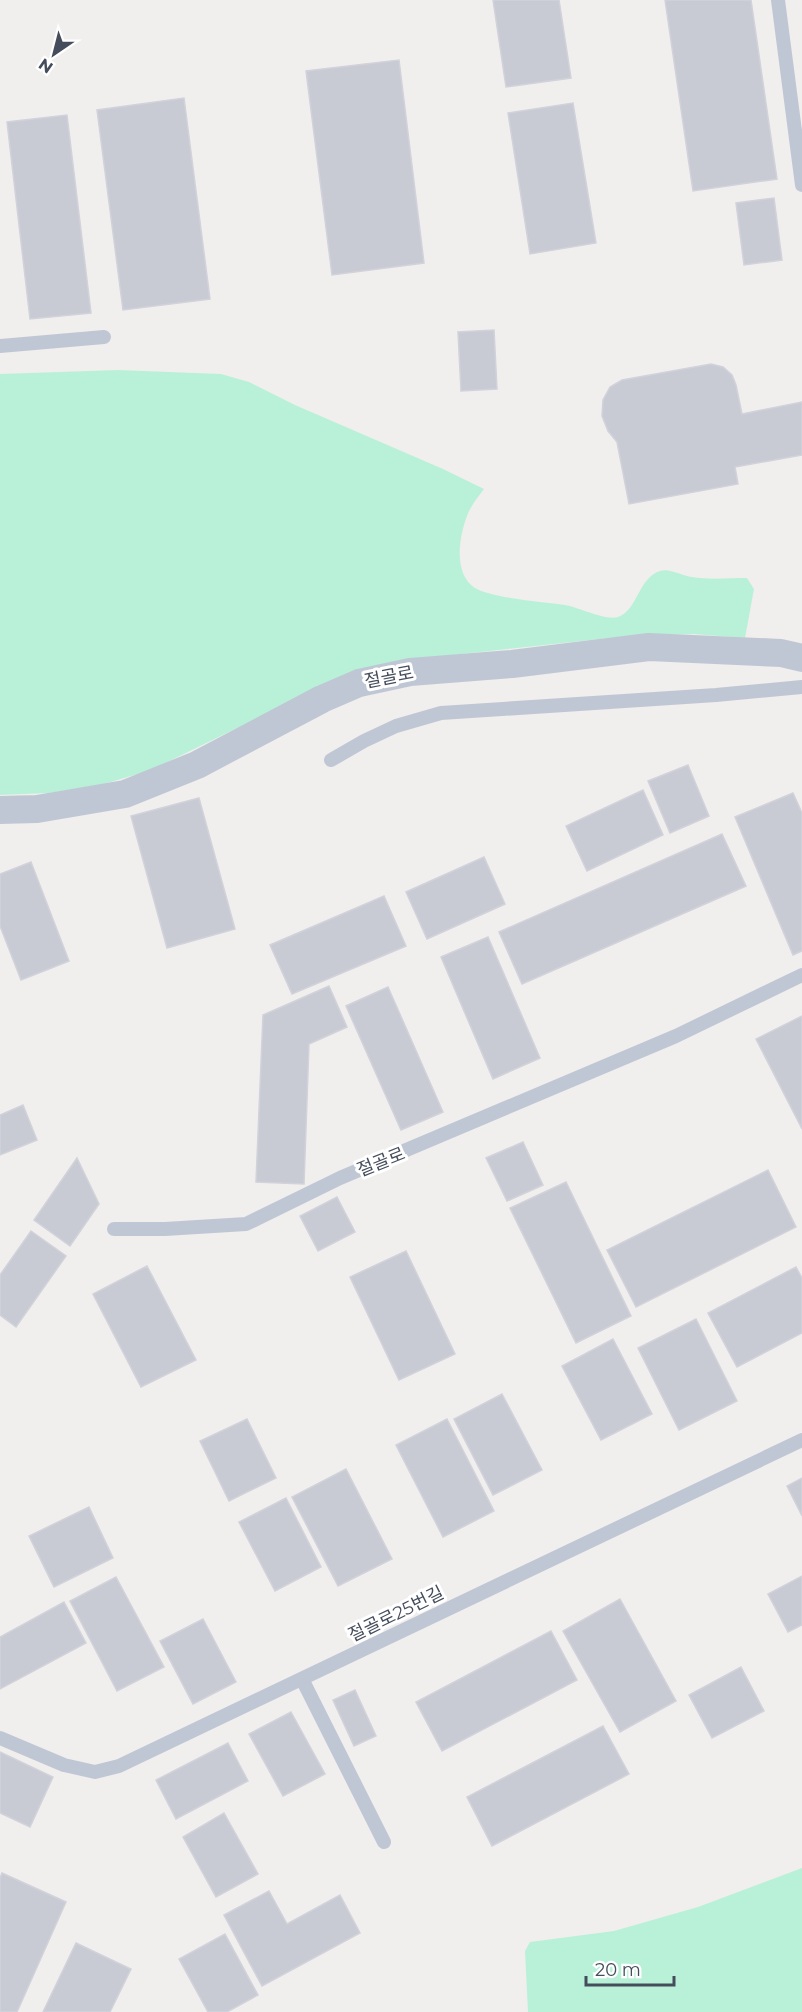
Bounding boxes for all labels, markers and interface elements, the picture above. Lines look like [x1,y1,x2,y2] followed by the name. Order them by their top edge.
[24,24,84,84] north arrow
[35,54,56,77] text: N
[363,661,415,693] street label: 절골로
[354,1142,408,1182] street label: 절골로
[345,1581,447,1647] street label: 절골로25번길
[586,1949,674,1987] scale bar
[595,1959,641,1981] text: 20 m

